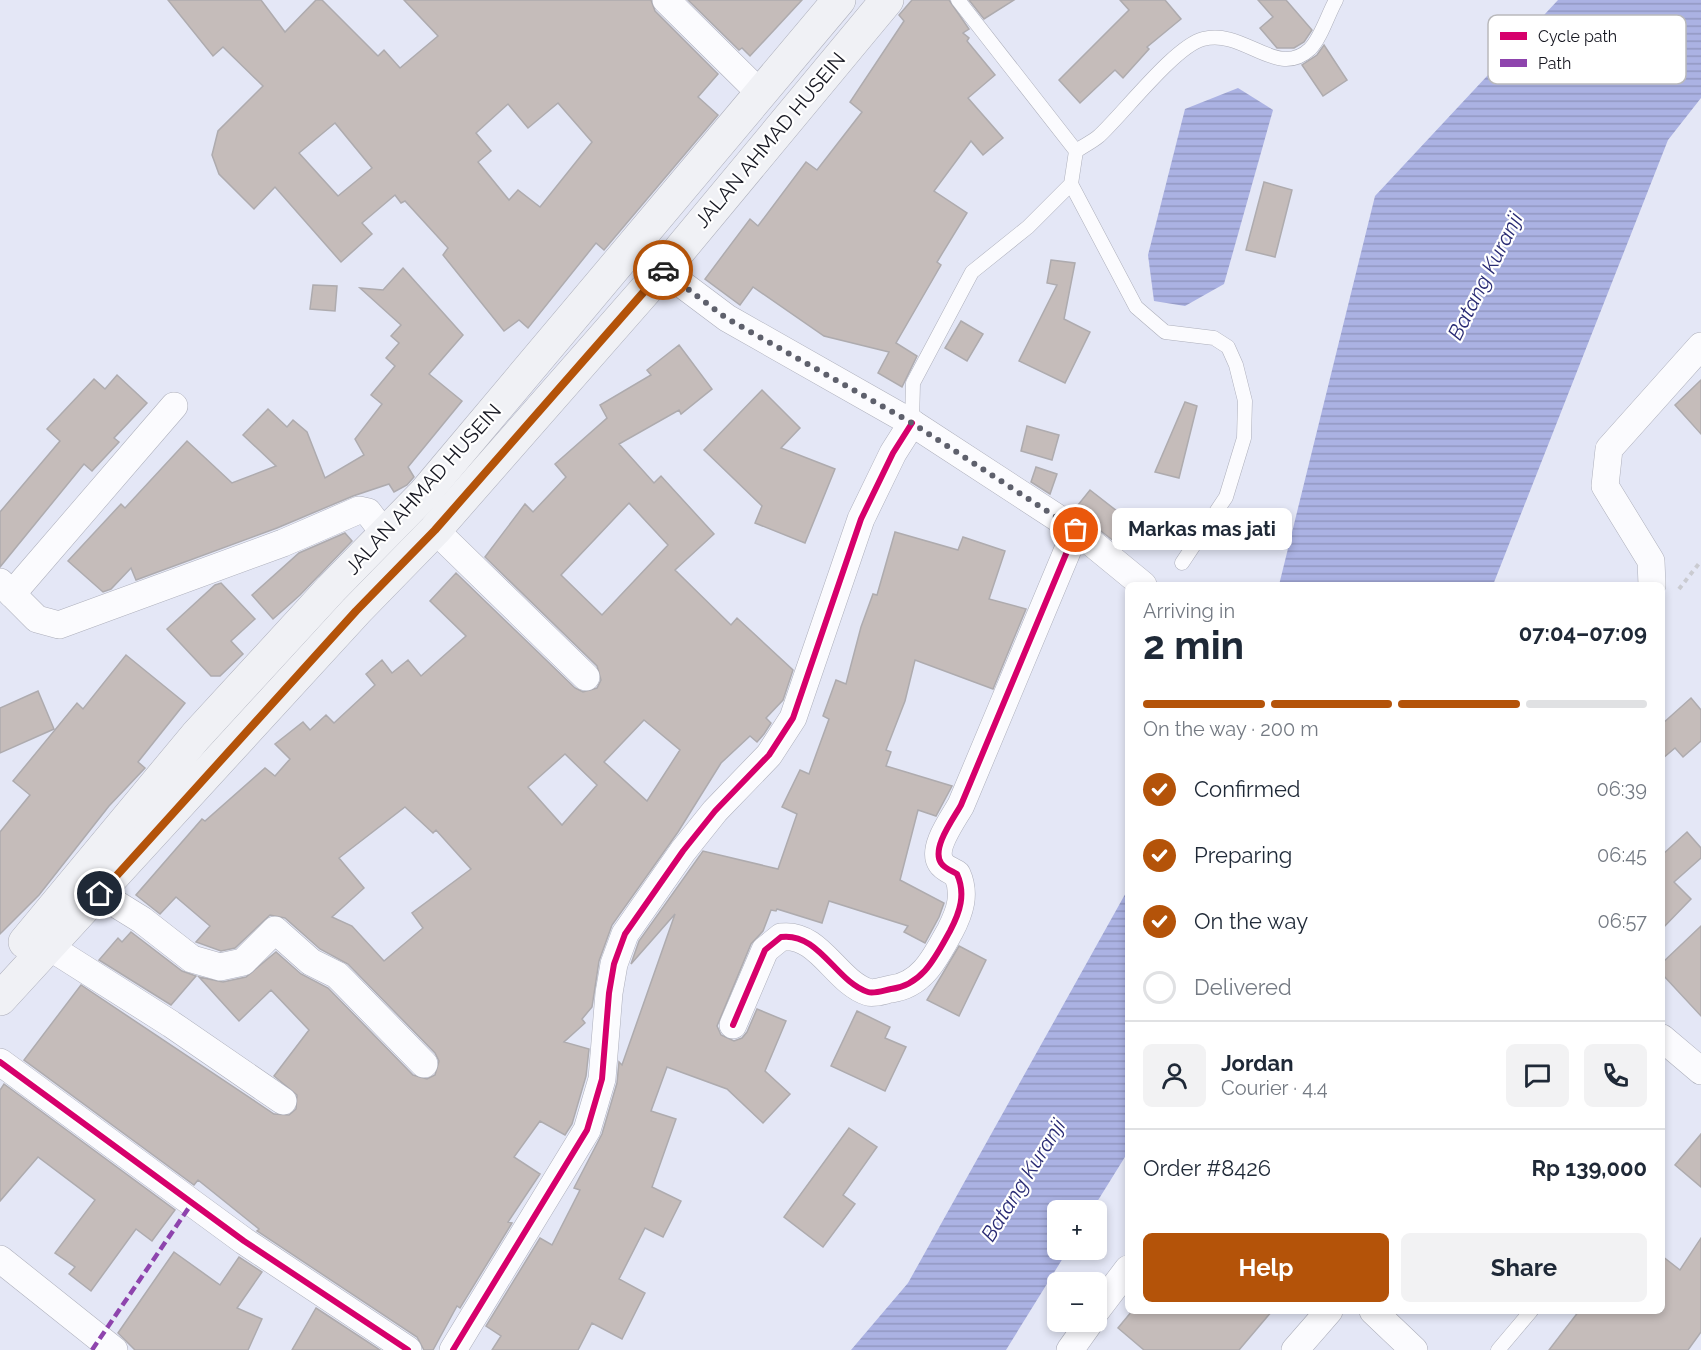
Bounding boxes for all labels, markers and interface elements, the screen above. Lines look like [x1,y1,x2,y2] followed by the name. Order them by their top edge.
[1488,15,1686,84] legend
[1538,27,1617,46] text: Cycle path
[690,48,850,232] street label: JALAN AHMAD HUSEIN
[1538,54,1571,73] text: Path
[1442,208,1528,344] water label: Batang Kuranji
[633,240,693,300] courier
[647,254,680,287] icon: car
[340,399,506,579] street label: JALAN AHMAD HUSEIN
[1050,504,1101,555] pin
[1112,509,1292,551] callout: Markas mas jati
[1059,513,1092,546] icon: bag
[1128,517,1276,541] text: Markas mas jati
[1143,599,1235,623] text: Arriving in
[1519,620,1647,646] text: 07:04–07:09
[1143,622,1244,668] text: 2 min
[1143,717,1319,741] text: On the way · 200 m
[1143,773,1176,806] icon: check
[1194,776,1301,802] text: Confirmed
[1597,777,1647,801] text: 06:39
[1143,839,1176,872] icon: check
[1194,842,1292,868] text: Preparing
[1597,843,1647,867] text: 06:45
[74,868,125,919] pin
[83,877,116,910] icon: home
[1143,905,1176,938] icon: check
[1194,908,1308,934] text: On the way
[1597,909,1647,933] text: 06:57
[1194,974,1292,1000] text: Delivered
[1143,1044,1206,1107] button: person
[1506,1044,1569,1107] button: chat
[1584,1044,1647,1107] button: phone
[1221,1050,1293,1076] text: Jordan
[1221,1076,1328,1100] text: Courier · 4.4
[975,1114,1071,1246] water label: Batang Kuranji
[1143,1155,1271,1181] text: Order #8426
[1532,1155,1647,1181] text: Rp 139,000
[1047,1200,1107,1332] map controls
[1047,1200,1107,1260] button: +
[1143,1233,1389,1302] button: Help
[1401,1233,1647,1302] button: Share
[1047,1272,1107,1332] button: −

